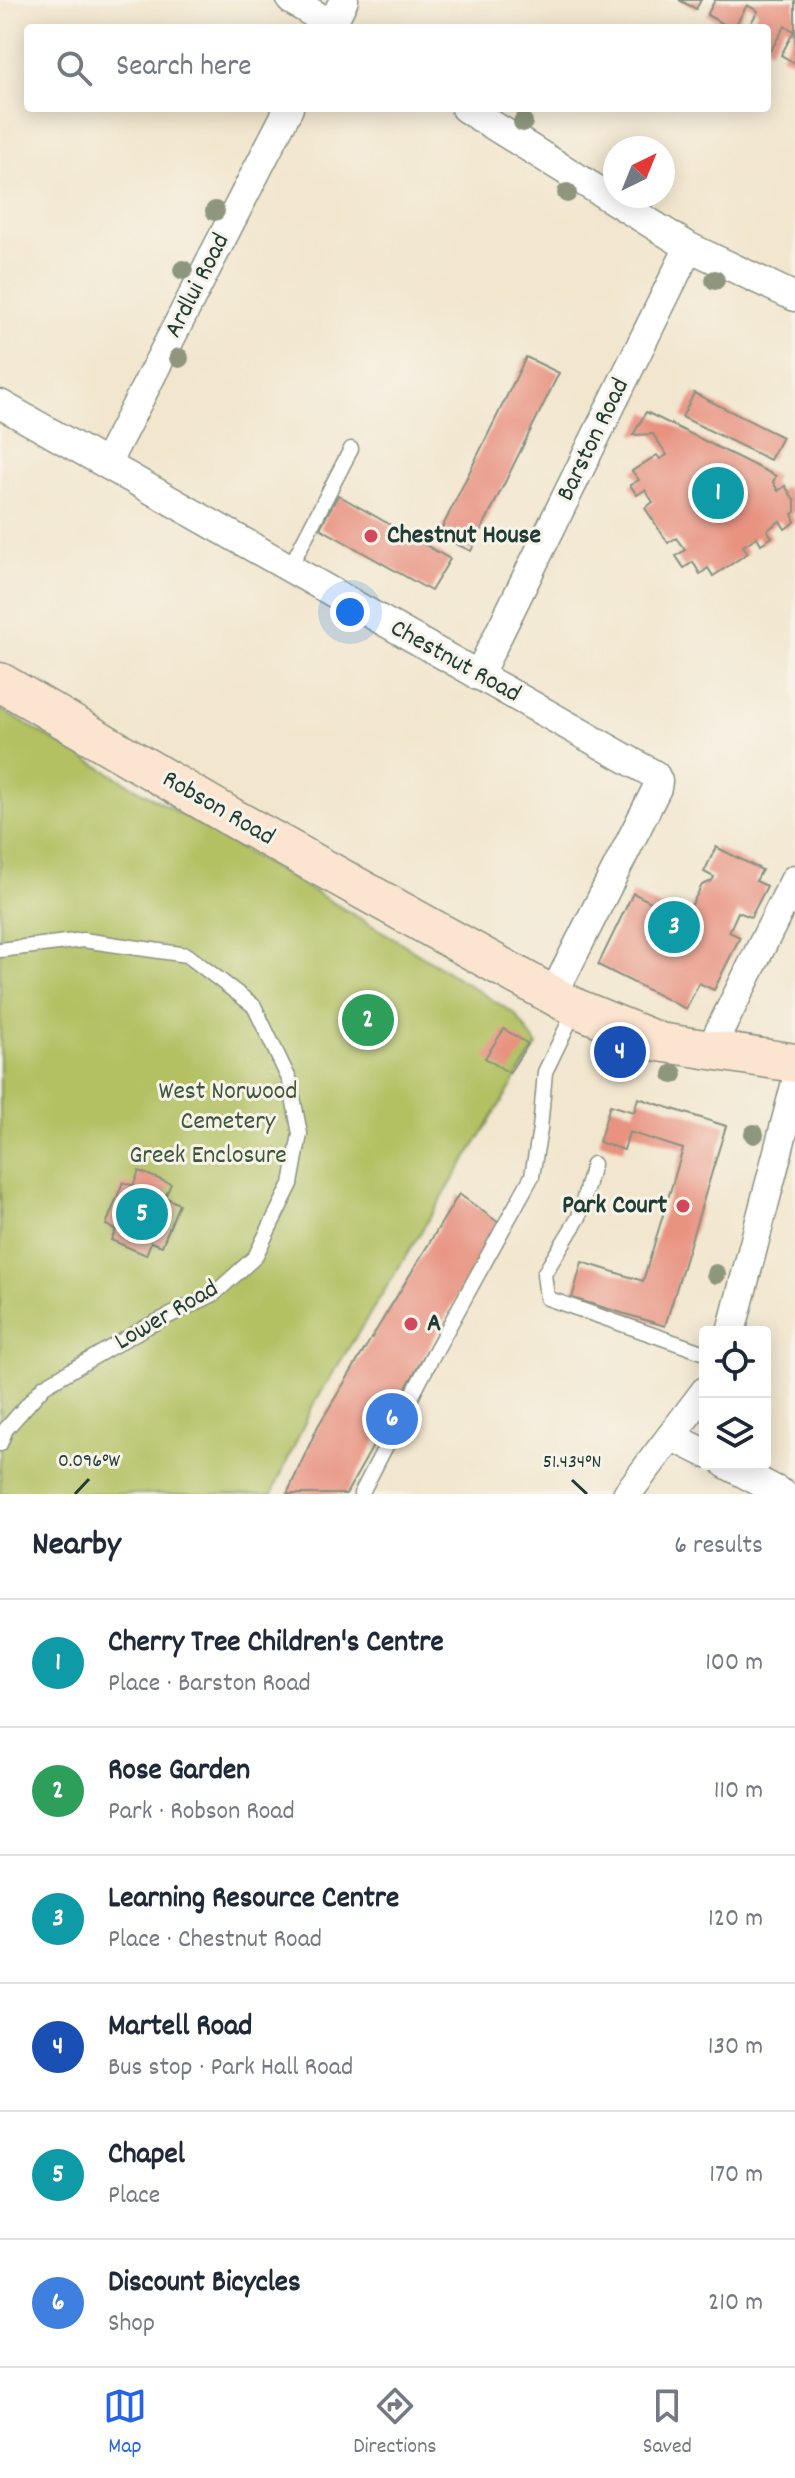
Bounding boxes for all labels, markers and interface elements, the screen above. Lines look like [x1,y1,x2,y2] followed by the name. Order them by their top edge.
[24,24,771,112] search box
[52,46,96,90] icon: search
[116,47,252,90] text: Search here
[603,136,675,208] north arrow
[156,227,240,345] street label: Ardlui Road
[548,372,640,508] street label: Barston Road
[692,463,744,523] pin: 1
[387,518,541,555] place label: Chestnut House
[362,527,380,545] marker: Chestnut House
[330,592,370,632] your location
[383,611,527,713] street label: Chestnut Road
[155,762,281,856] street label: Robson Road
[648,897,700,957] pin: 3
[342,990,394,1050] pin: 2
[594,1022,646,1082] pin: 4
[159,1074,298,1141] park label: West Norwood Cemetery
[129,1138,287,1175] park label: Greek Enclosure
[116,1184,168,1244] pin: 5
[562,1188,667,1225] place label: Park Court
[674,1197,692,1215] marker: Park Court
[108,1271,226,1361] street label: Lower Road
[427,1306,441,1343] place label: A
[402,1315,420,1333] marker: A
[699,1326,771,1470] map controls
[699,1326,771,1398] button: locate
[366,1389,418,1449] pin: 6
[699,1398,771,1470] button: layers
[58,1448,121,1476] text: 0.096°W
[543,1449,601,1477] text: 51.434°N
[32,1522,121,1571] text: Nearby
[674,1528,763,1565] text: 6 results
[108,1623,444,1666] text: Cherry Tree Children's Centre
[55,1645,61,1682] text: 1
[705,1645,763,1682] text: 100 m
[108,1666,311,1703] text: Place · Barston Road
[108,1751,250,1794] text: Rose Garden
[52,1773,64,1810] text: 2
[714,1773,763,1810] text: 110 m
[108,1794,295,1831] text: Park · Robson Road
[108,1879,399,1922] text: Learning Resource Centre
[52,1901,64,1938] text: 3
[708,1901,763,1938] text: 120 m
[108,1922,322,1959] text: Place · Chestnut Road
[108,2007,252,2050] text: Martell Road
[53,2029,63,2066] text: 4
[708,2029,763,2066] text: 130 m
[108,2050,353,2087] text: Bus stop · Park Hall Road
[108,2135,185,2178] text: Chapel
[52,2157,64,2194] text: 5
[709,2157,763,2194] text: 170 m
[108,2178,160,2215] text: Place
[108,2263,301,2306] text: Discount Bicycles
[52,2285,64,2322] text: 6
[708,2285,763,2322] text: 210 m
[108,2306,155,2343] text: Shop
[103,2384,147,2463] tab: Map
[353,2384,437,2463] tab: Directions
[643,2384,692,2463] tab: Saved

